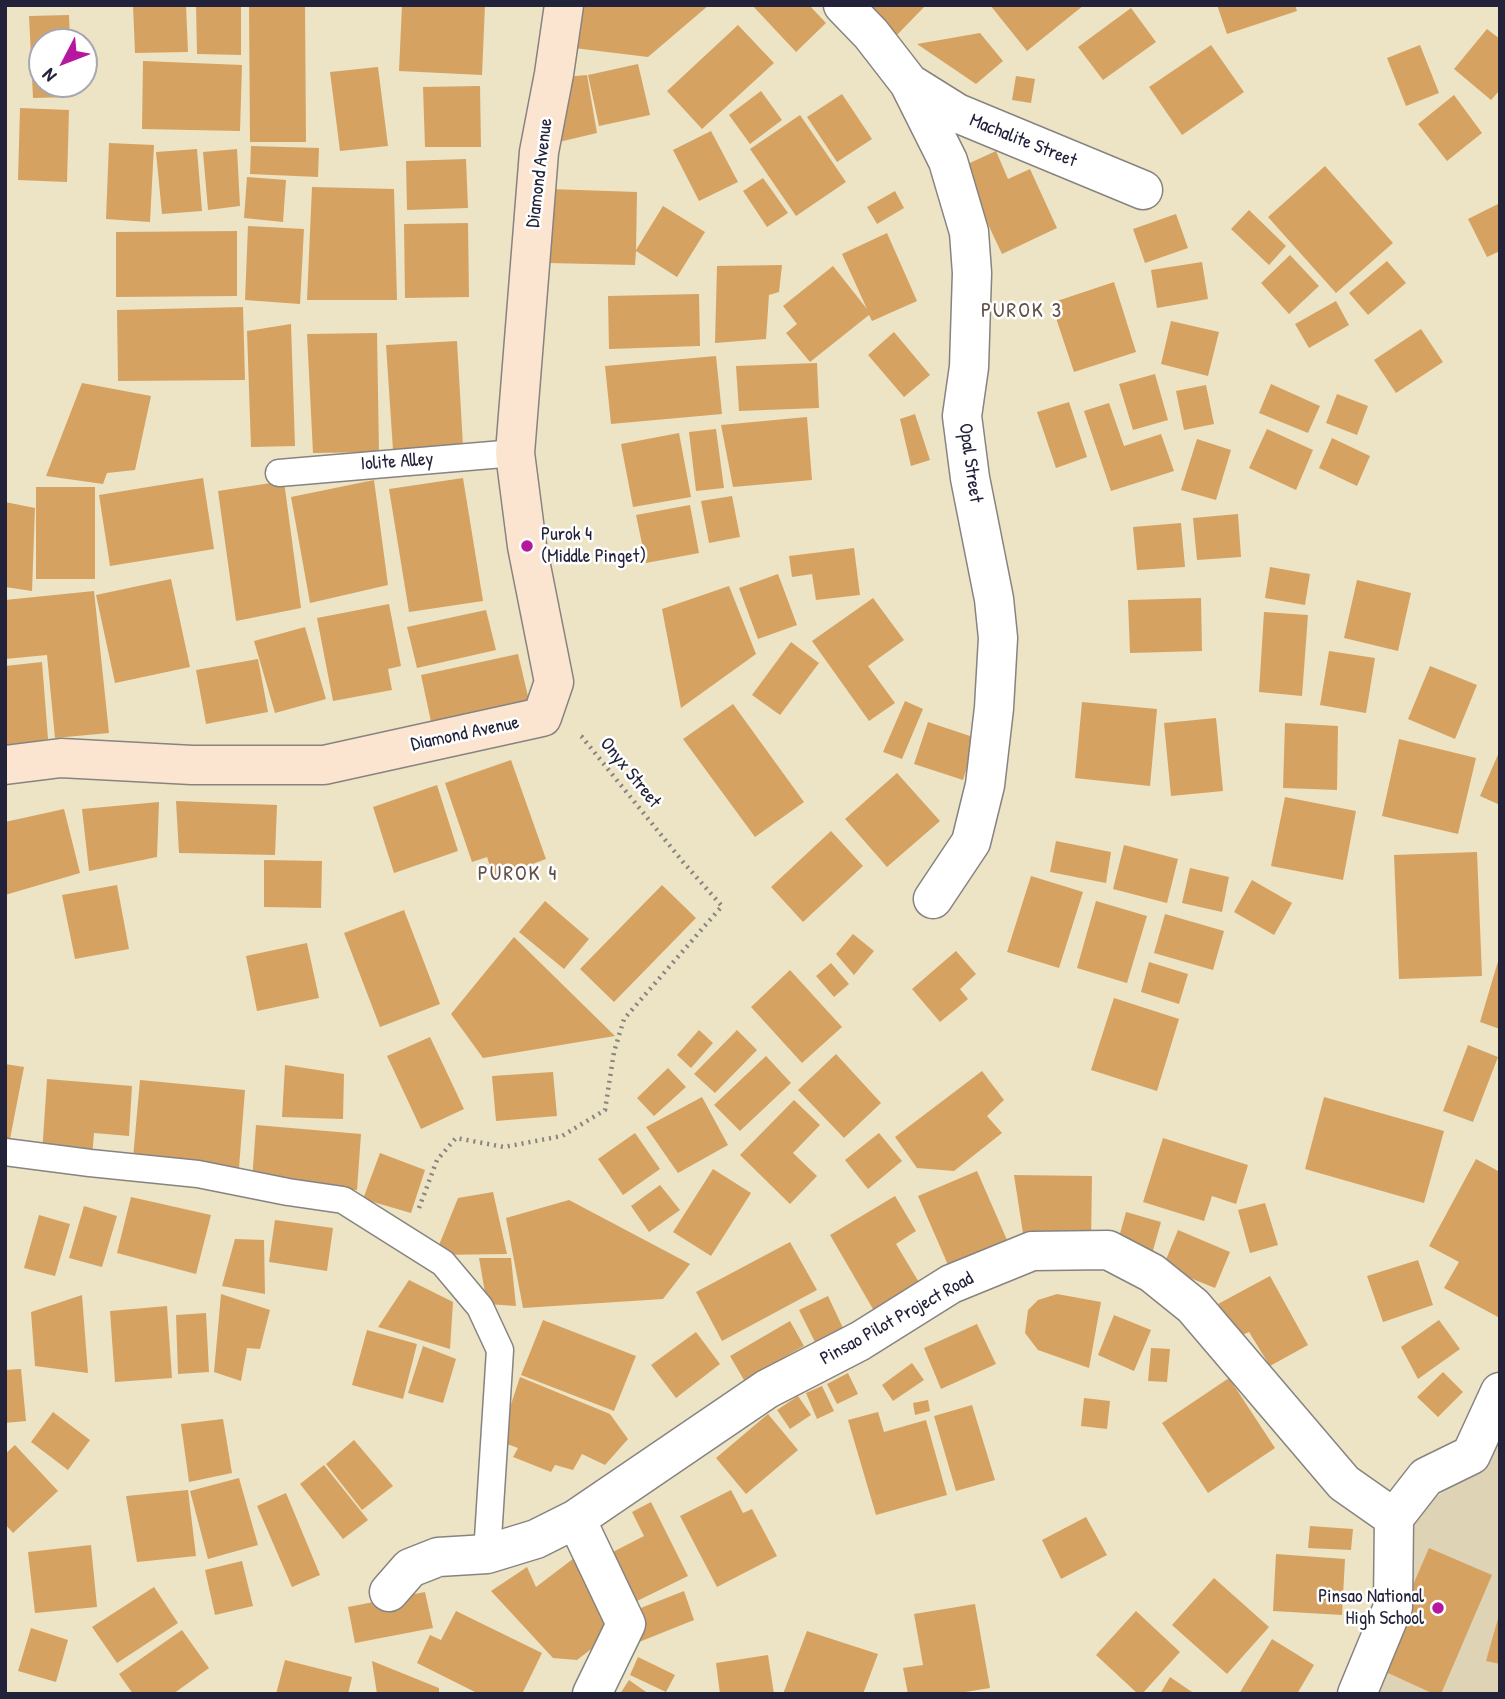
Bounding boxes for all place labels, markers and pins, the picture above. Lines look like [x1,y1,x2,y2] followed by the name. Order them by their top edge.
[541,524,646,568] place label: Purok 4 (Middle Pinget)
[519,538,535,554] marker: Purok 4 (Middle Pinget)
[1318,1586,1424,1630] place label: Pinsao National High School
[1430,1600,1446,1616] marker: Pinsao National High School

